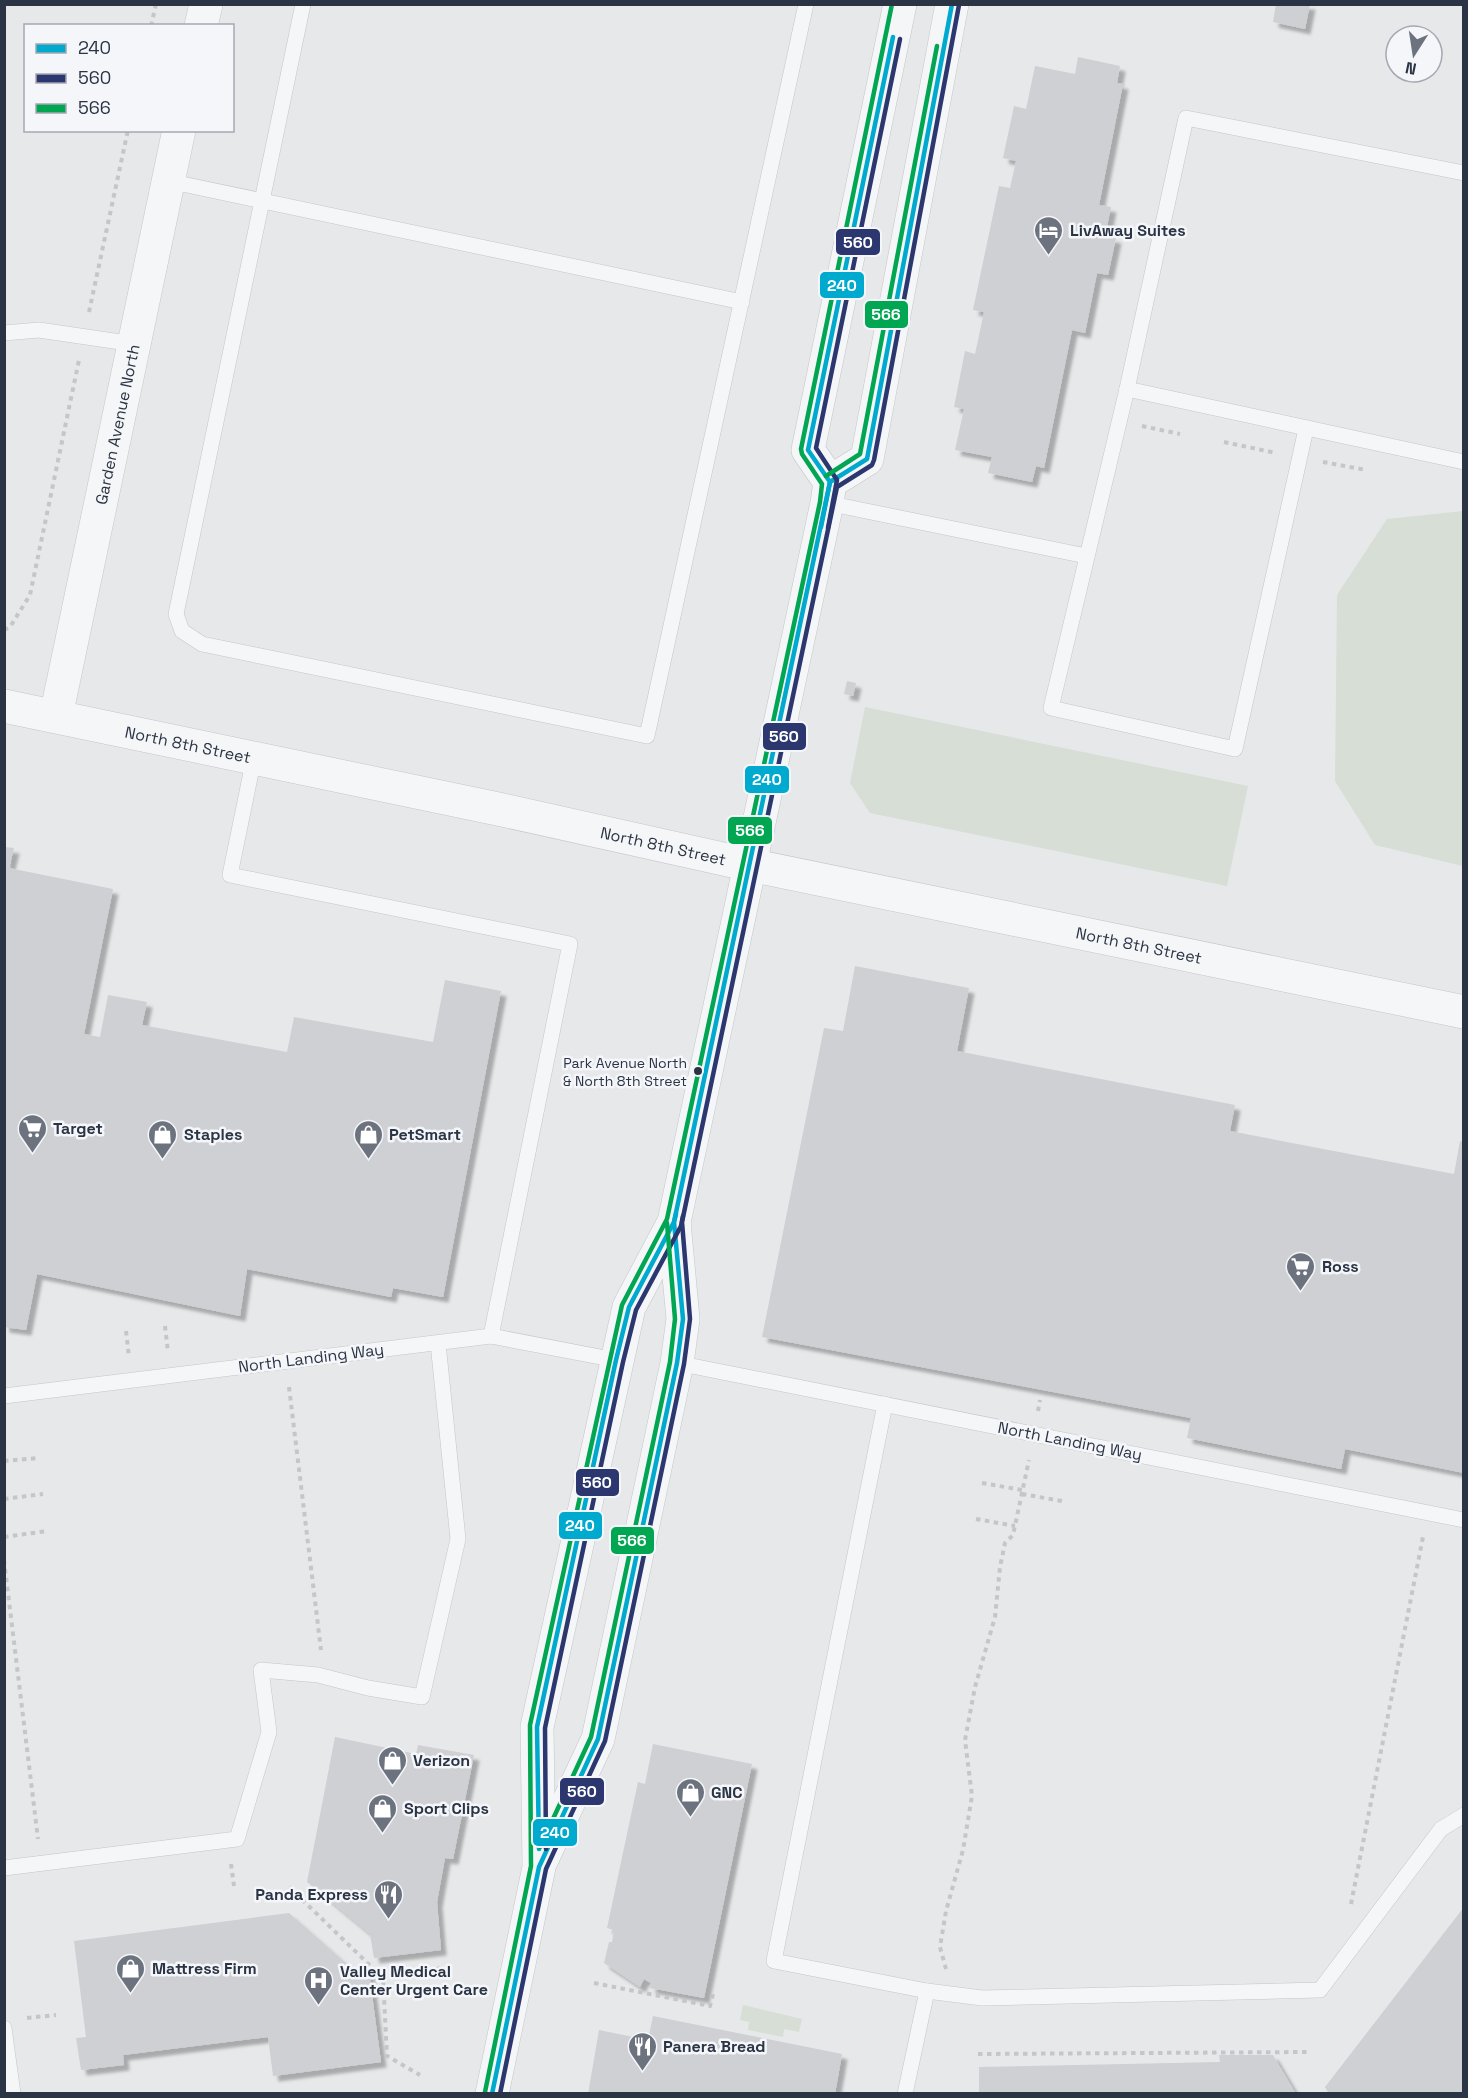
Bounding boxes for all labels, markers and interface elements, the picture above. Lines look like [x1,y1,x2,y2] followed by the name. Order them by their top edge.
[24,24,234,132] legend
[1384,24,1444,84] north arrow
[78,36,111,59] text: 240
[1404,57,1418,80] text: N
[78,66,111,89] text: 560
[78,96,111,119] text: 566
[1033,214,1065,256] hotel icon: LivAway Suites
[1070,220,1186,241] place label: LivAway Suites
[835,228,881,256] line badge: 560
[843,232,873,253] text: 560
[819,271,865,299] line badge: 240
[827,275,857,296] text: 240
[864,300,909,329] line badge: 566
[871,304,901,325] text: 566
[90,342,144,507] street label: Garden Avenue North
[123,721,253,768] street label: North 8th Street
[762,722,807,751] line badge: 560
[769,726,799,747] text: 560
[744,765,790,794] line badge: 240
[752,769,782,790] text: 240
[727,816,773,845] line badge: 566
[735,820,765,841] text: 566
[599,822,728,870] street label: North 8th Street
[1074,922,1204,968] street label: North 8th Street
[563,1054,687,1090] place label: Park Avenue North & North 8th Street
[692,1065,704,1077] marker: Park Avenue North & North 8th Street
[16,1112,48,1154] supermarket icon: Target
[53,1118,103,1139] place label: Target
[147,1118,179,1160] shop icon: Staples
[352,1118,384,1160] shop icon: PetSmart
[184,1124,242,1145] place label: Staples
[389,1124,461,1145] place label: PetSmart
[1285,1250,1317,1292] supermarket icon: Ross
[1322,1256,1359,1277] place label: Ross
[237,1339,385,1377] street label: North Landing Way
[996,1417,1144,1465] street label: North Landing Way
[575,1468,620,1497] line badge: 560
[582,1472,612,1493] text: 560
[558,1511,603,1540] line badge: 240
[565,1515,595,1536] text: 240
[610,1526,655,1555] line badge: 566
[617,1530,647,1551] text: 566
[376,1744,408,1786] shop icon: Verizon
[413,1750,470,1771] place label: Verizon
[674,1776,706,1818] shop icon: GNC
[559,1777,605,1806] line badge: 560
[567,1781,597,1802] text: 560
[711,1782,743,1803] place label: GNC
[367,1792,399,1834] shop icon: Sport Clips
[404,1798,489,1819] place label: Sport Clips
[532,1818,578,1847] line badge: 240
[540,1822,570,1843] text: 240
[373,1878,405,1920] restaurant icon: Panda Express
[255,1884,368,1905] place label: Panda Express
[115,1952,147,1994] shop icon: Mattress Firm
[152,1958,257,1979] place label: Mattress Firm
[340,1961,488,2000] place label: Valley Medical Center Urgent Care
[303,1964,335,2006] hospital icon: Valley Medical Center Urgent Care
[626,2030,658,2072] restaurant icon: Panera Bread
[663,2036,766,2057] place label: Panera Bread

